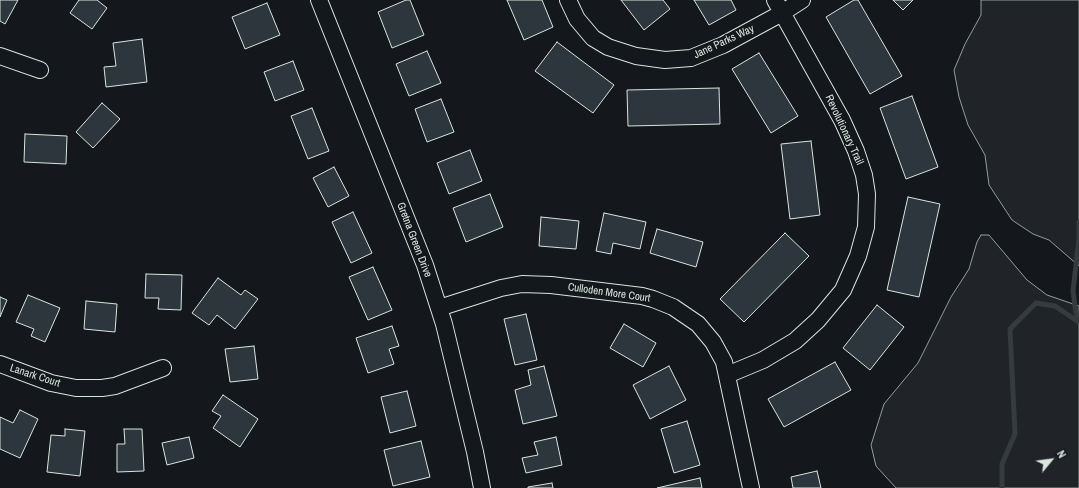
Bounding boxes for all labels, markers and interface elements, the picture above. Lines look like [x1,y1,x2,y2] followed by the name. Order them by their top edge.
[692,22,756,62] street label: Jane Parks Way
[822,93,866,167] street label: Revolutionary Trail
[394,201,434,279] street label: Gretna Green Drive
[567,281,651,305] street label: Culloden More Court
[8,362,62,390] street label: Lanark Court
[1031,440,1071,480] north arrow
[1054,448,1069,460] text: N

